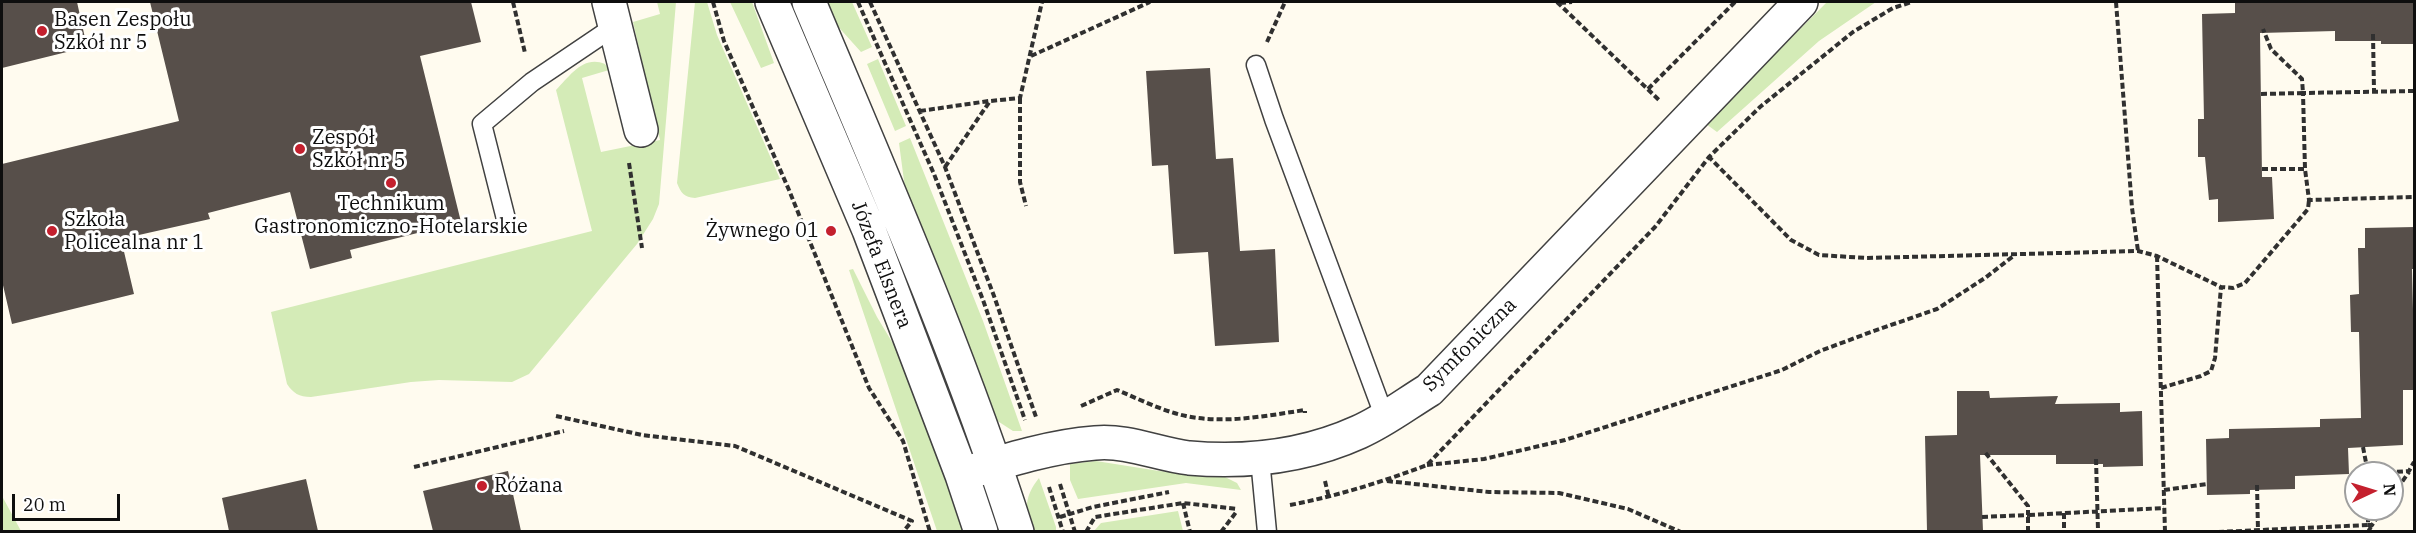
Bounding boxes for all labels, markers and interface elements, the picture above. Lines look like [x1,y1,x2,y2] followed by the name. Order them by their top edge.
[54,8,192,55] place label: Basen Zespołu Szkół nr 5
[35,24,49,38] marker: Basen Zespołu Szkół nr 5
[312,126,405,173] place label: Zespół Szkół nr 5
[293,142,307,156] marker: Zespół Szkół nr 5
[384,176,398,190] marker: Technikum Gastronomiczno-Hotelarskie
[254,192,528,239] place label: Technikum Gastronomiczno-Hotelarskie
[846,198,916,332] street label: Józefa Elsnera
[64,208,204,255] place label: Szkoła Policealna nr 1
[706,219,819,243] place label: Żywnego 01
[45,224,59,238] marker: Szkoła Policealna nr 1
[824,224,838,238] marker: Żywnego 01
[1418,293,1522,397] street label: Symfoniczna
[2344,461,2404,521] north arrow
[494,474,563,498] place label: Różana
[475,479,489,493] marker: Różana
[15,482,123,520] scale bar
[2380,483,2400,497] text: N
[23,493,66,516] text: 20 m

